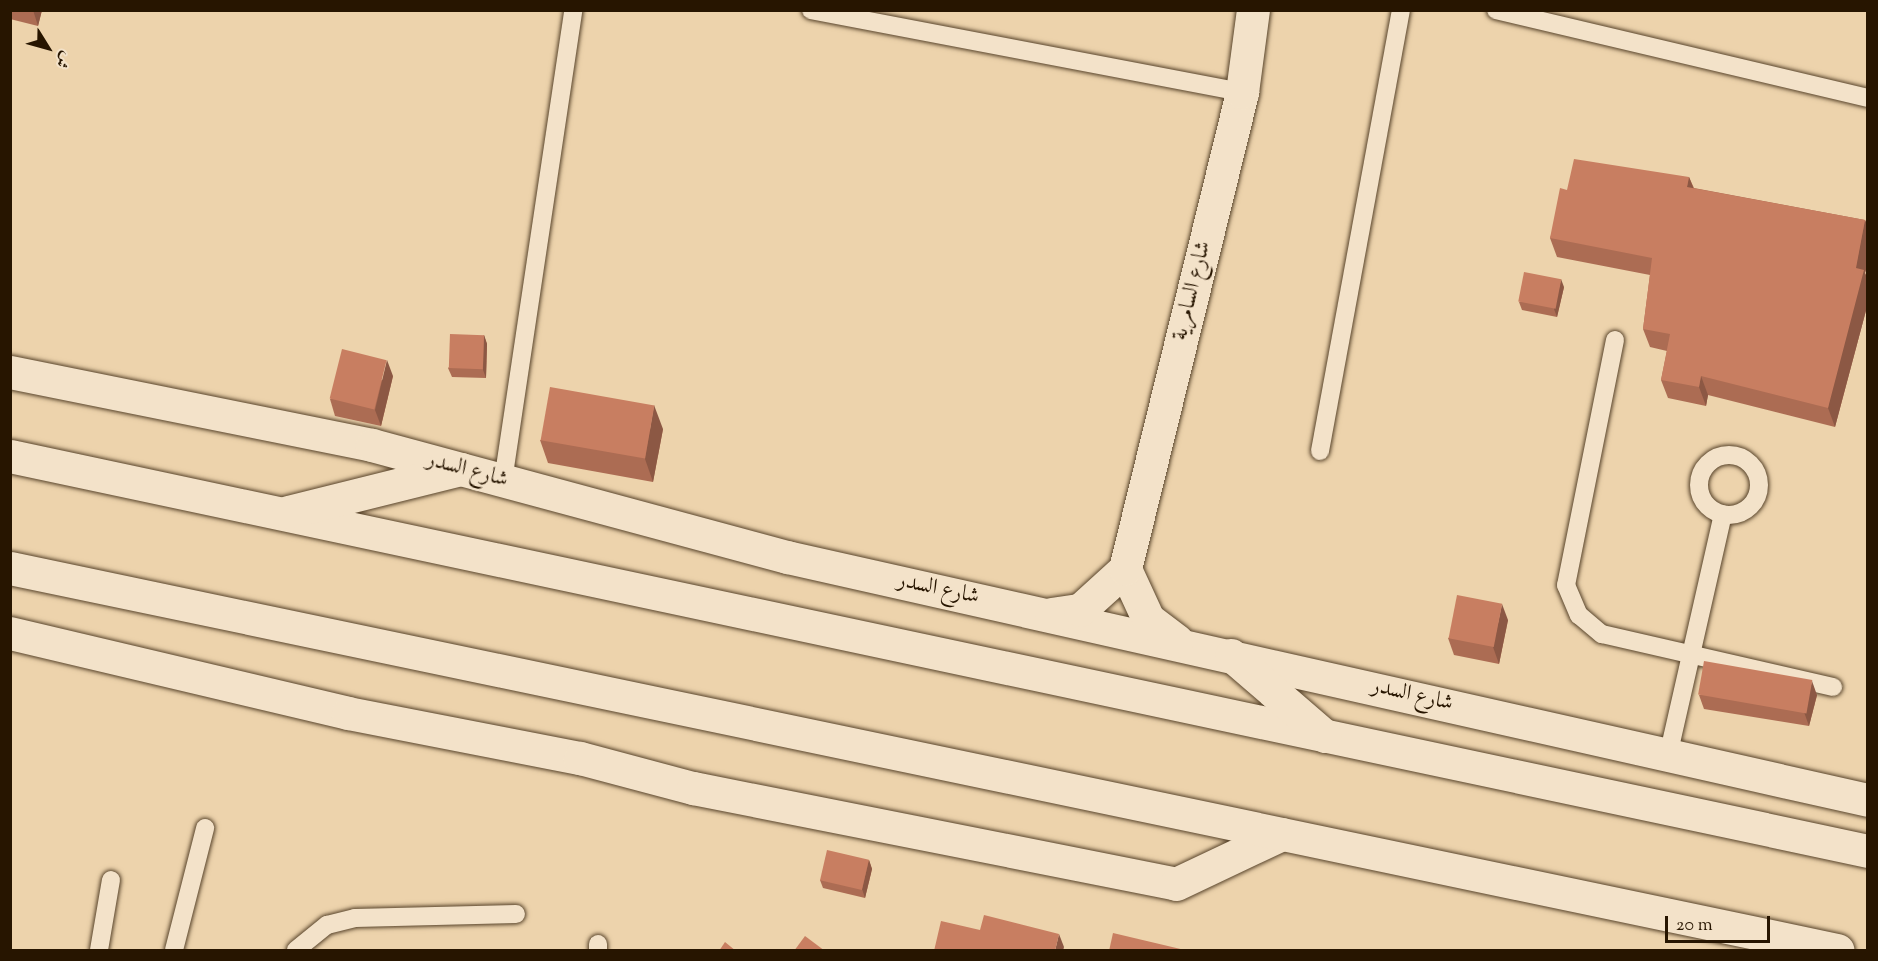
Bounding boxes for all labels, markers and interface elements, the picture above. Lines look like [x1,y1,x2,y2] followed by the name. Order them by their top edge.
[18,18,78,78] north arrow
[49,46,77,72] text: ش
[1168,239,1218,343] street label: شارع السامرية
[423,447,511,495] street label: شارع السدر
[895,568,981,612] street label: شارع السدر
[1369,674,1455,718] street label: شارع السدر
[1668,904,1773,942] scale bar
[1676,913,1713,939] text: 20 m

